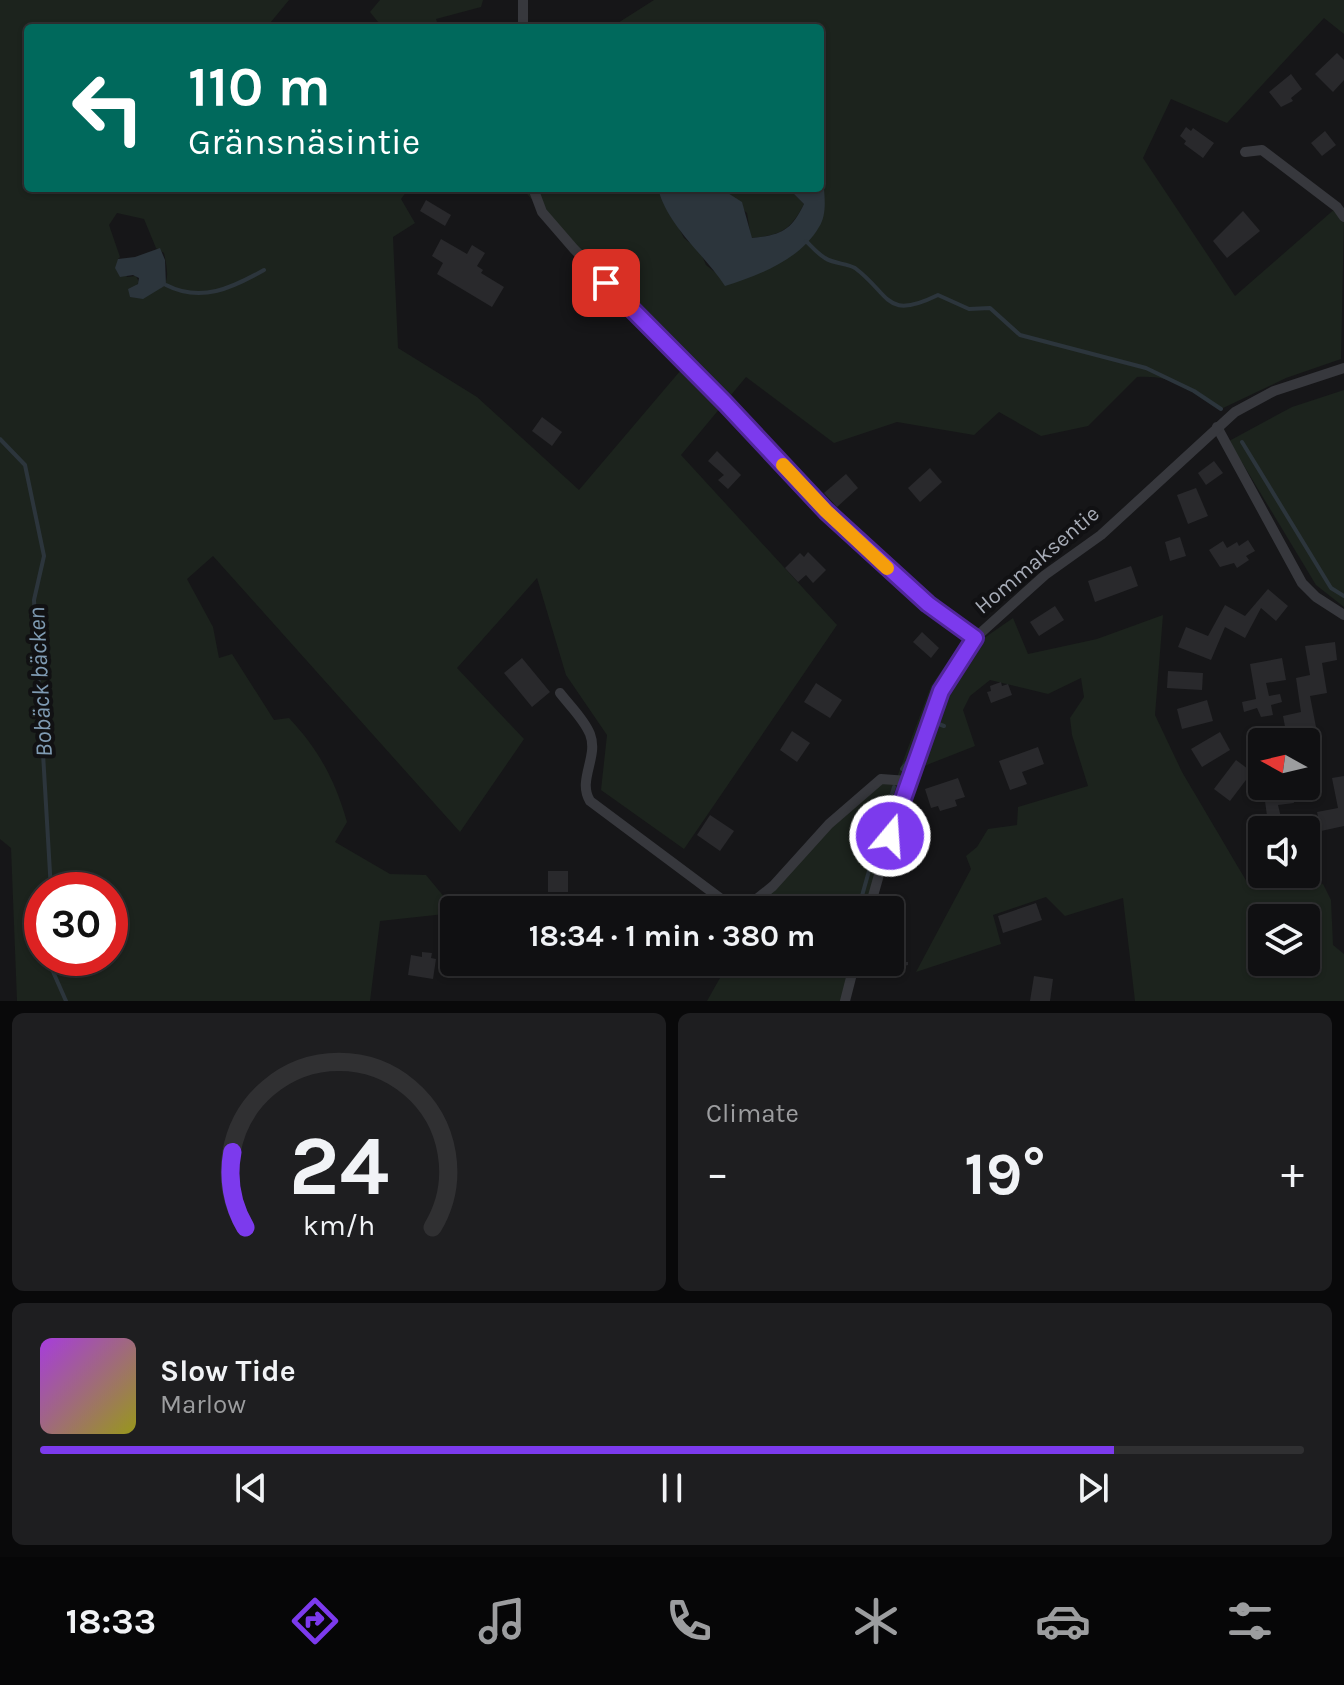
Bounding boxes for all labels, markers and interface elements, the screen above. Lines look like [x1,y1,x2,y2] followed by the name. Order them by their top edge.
[188,54,331,119] text: 110 m
[56,56,160,160] icon: left
[188,121,420,163] text: Gränsnäsintie
[572,249,640,317] pin
[584,261,628,305] icon: arrive
[969,500,1105,620] street label: Hommaksentie
[22,606,58,758] water label: Bobäck bäcken
[1248,728,1320,800] north arrow
[1248,728,1320,976] map controls
[848,794,932,878] position arrow
[1248,816,1320,888] button: sound
[24,872,128,976] speed limit sign: 30
[1248,904,1320,976] button: layers
[529,918,815,954] text: 18:34 · 1 min · 380 m
[706,1098,799,1129] text: Climate
[289,1118,389,1215] text: 24
[964,1139,1046,1209] text: 19°
[706,1148,729,1199] text: −
[1281,1148,1304,1199] text: +
[303,1209,375,1242] text: km/h
[160,1353,296,1389] text: Slow Tide
[160,1389,246,1420] text: Marlow
[229,1466,273,1510] icon: previous
[650,1466,694,1510] icon: pause
[1071,1466,1115,1510] icon: next
[287,1593,343,1649] icon: directions
[474,1593,530,1649] icon: music
[661,1593,717,1649] icon: phone
[848,1593,904,1649] icon: climate
[1035,1593,1091,1649] icon: car
[1222,1593,1278,1649] icon: filters
[66,1600,156,1642] text: 18:33

